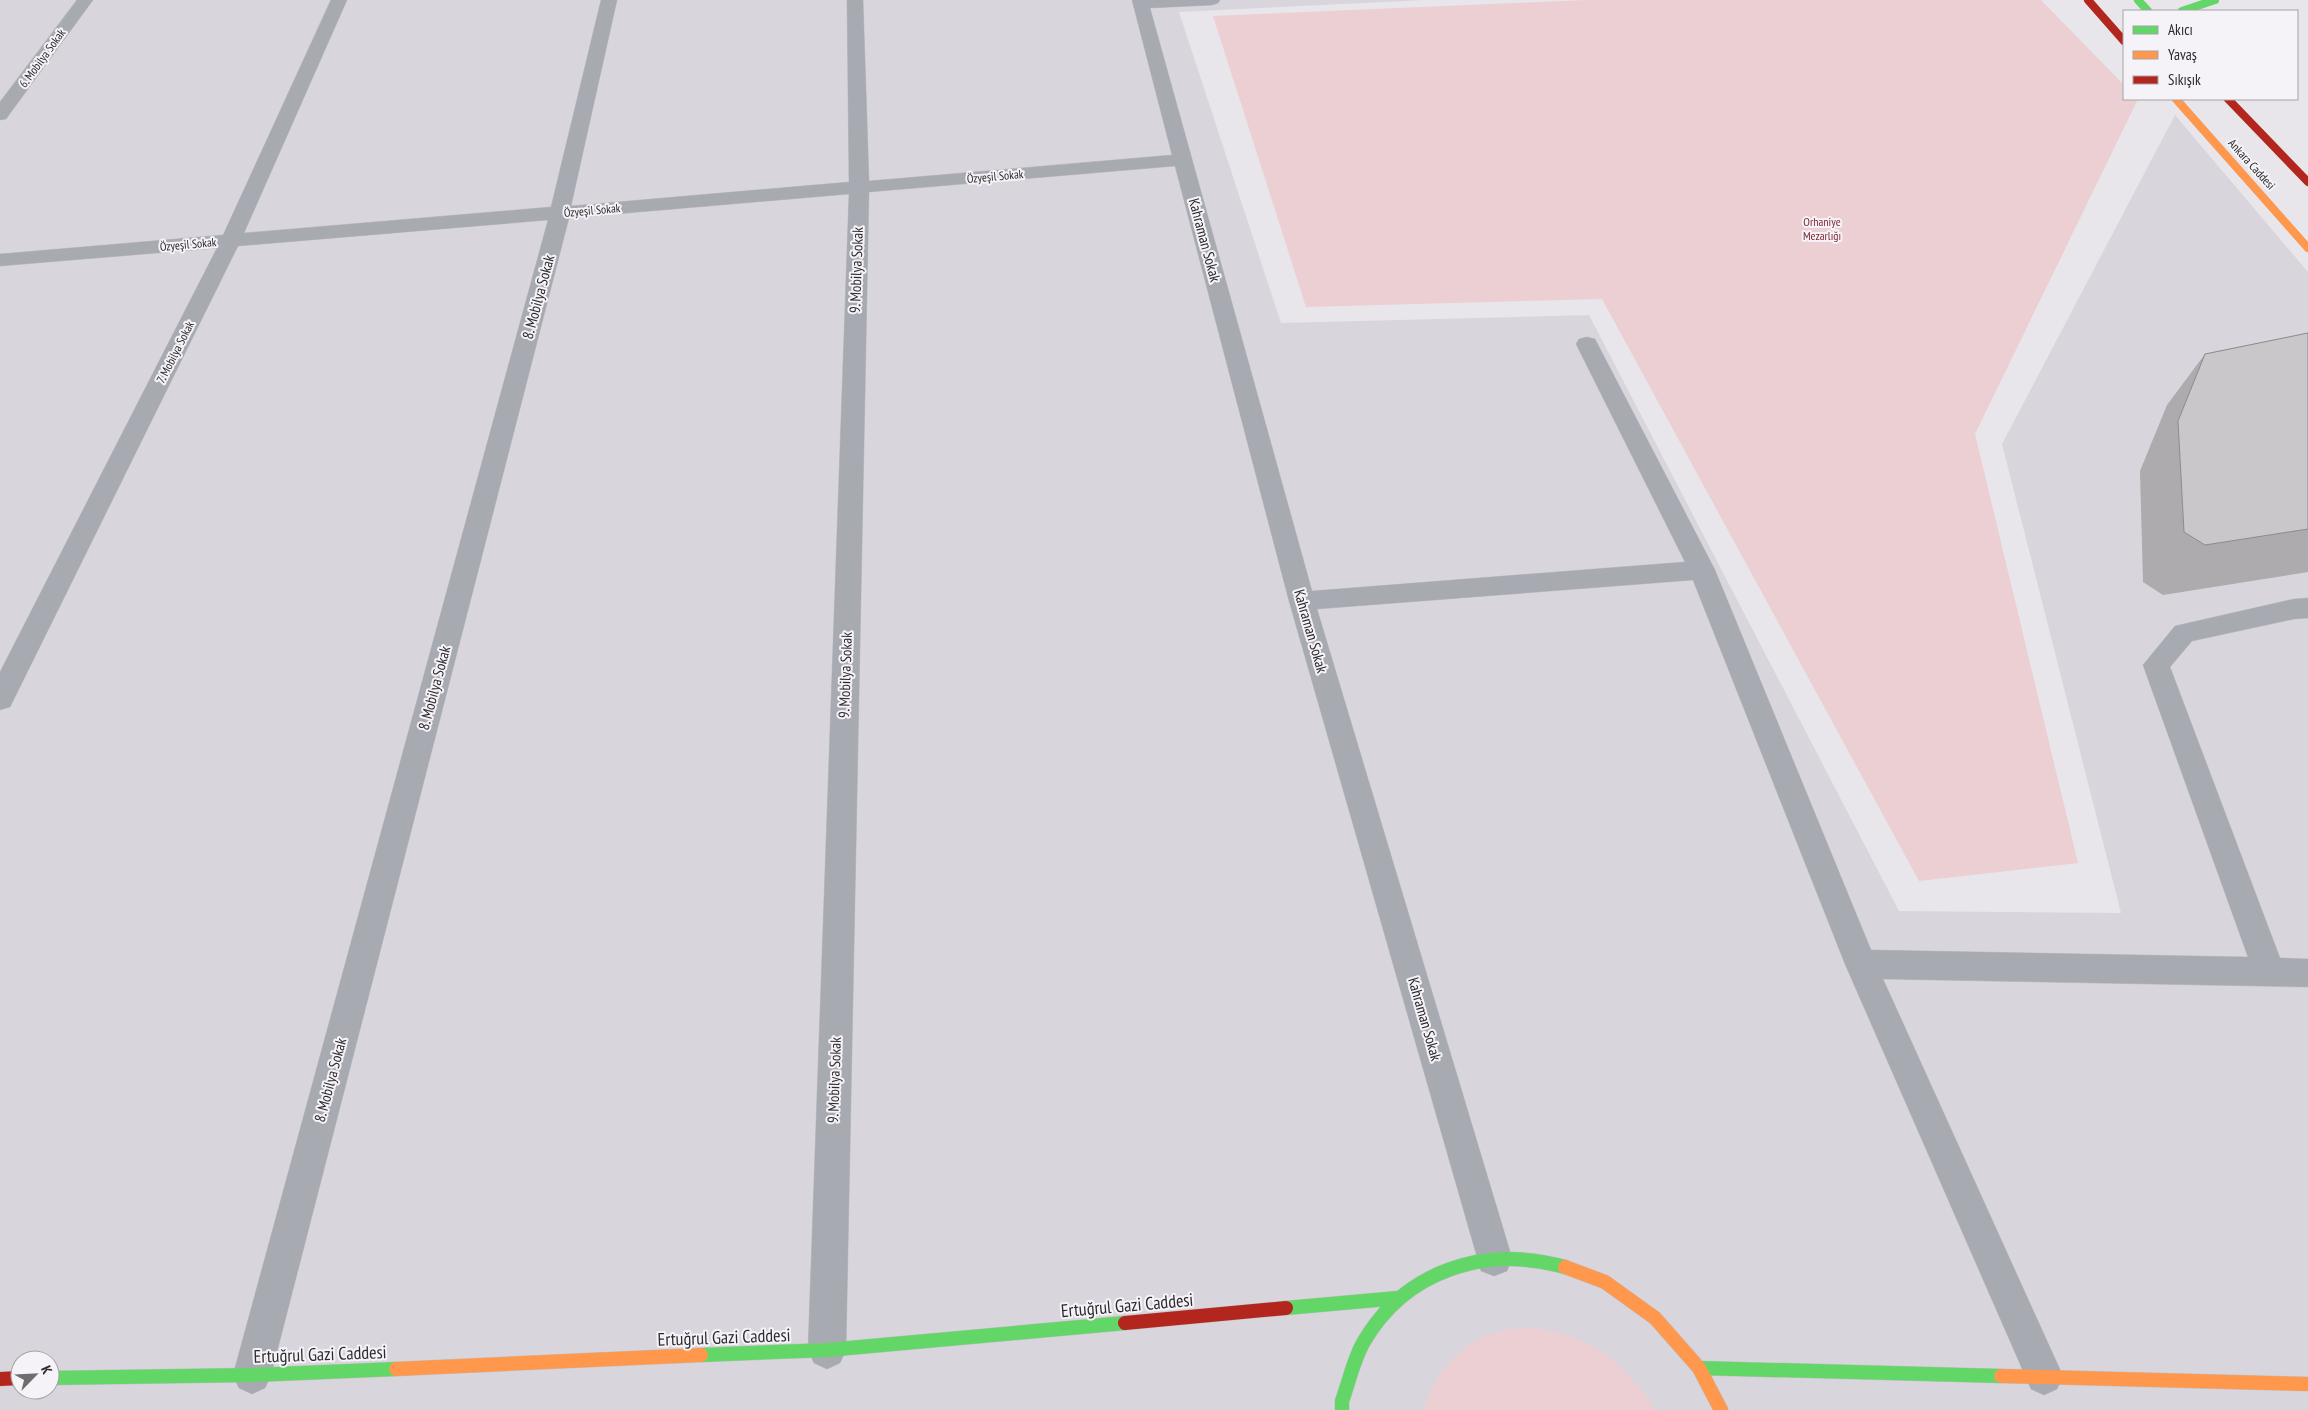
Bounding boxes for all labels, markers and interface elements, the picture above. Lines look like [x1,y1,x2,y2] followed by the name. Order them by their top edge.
[2123,10,2298,100] legend
[2168,20,2193,39] text: Akıcı
[16,25,69,90] street label: 6. Mobilya Sokak
[2168,45,2197,64] text: Yavaş
[2168,70,2201,89] text: Sıkışık
[2225,136,2279,192] street label: Ankara Caddesi
[966,166,1024,186] street label: Özyeşil Sokak
[1185,196,1225,284] street label: Kahraman Sokak
[563,200,621,220] street label: Özyeşil Sokak
[1803,214,1841,243] park label: Orhaniye Mezarlığı
[845,226,867,313] street label: 9. Mobilya Sokak
[159,234,217,254] street label: Özyeşil Sokak
[518,253,558,341] street label: 8. Mobilya Sokak
[153,318,197,386] street label: 7. Mobilya Sokak
[1290,587,1332,675] street label: Kahraman Sokak
[834,631,856,718] street label: 9. Mobilya Sokak
[414,644,454,732] street label: 8. Mobilya Sokak
[1404,975,1446,1063] street label: Kahraman Sokak
[310,1036,350,1124] street label: 8. Mobilya Sokak
[823,1036,845,1123] street label: 9. Mobilya Sokak
[1060,1288,1194,1322] street label: Ertuğrul Gazi Caddesi
[657,1323,791,1351] street label: Ertuğrul Gazi Caddesi
[253,1340,387,1368] street label: Ertuğrul Gazi Caddesi
[10,1350,60,1400] north arrow
[37,1363,57,1377] text: K

